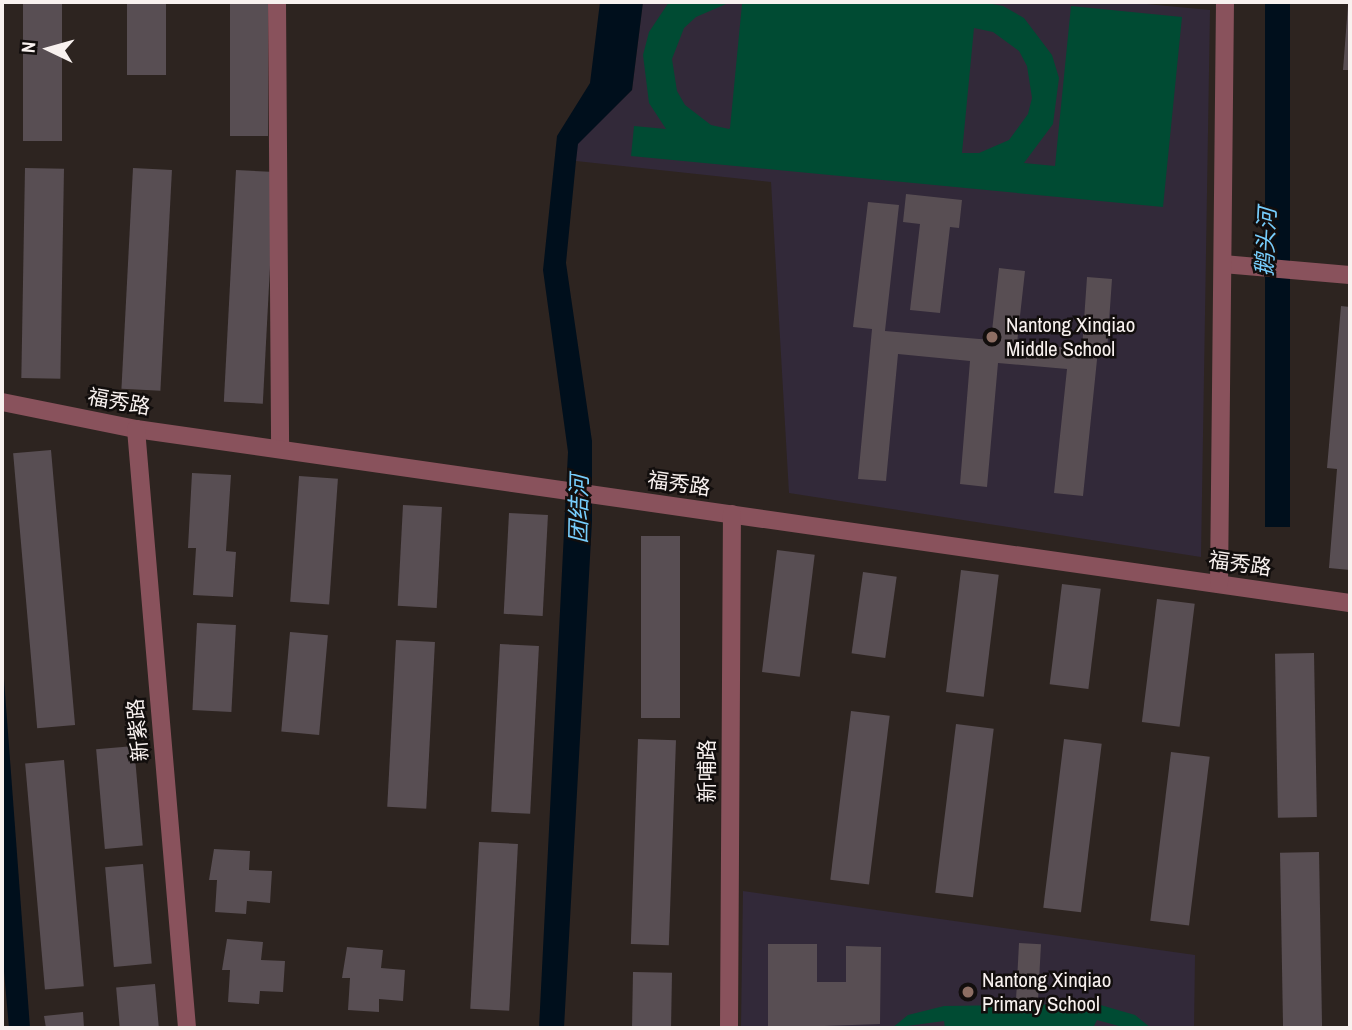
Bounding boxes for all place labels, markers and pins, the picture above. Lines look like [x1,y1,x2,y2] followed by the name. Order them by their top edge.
[1006,312,1135,362] place label: Nantong Xinqiao Middle School
[984,329,1000,345] marker: Nantong Xinqiao Middle School
[982,967,1111,1017] place label: Nantong Xinqiao Primary School
[960,984,976,1000] marker: Nantong Xinqiao Primary School

